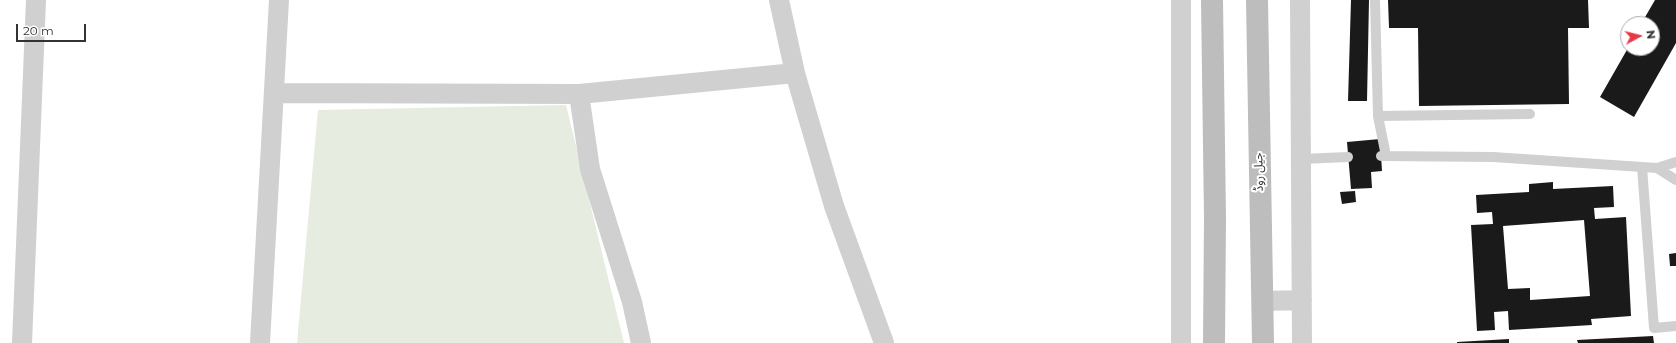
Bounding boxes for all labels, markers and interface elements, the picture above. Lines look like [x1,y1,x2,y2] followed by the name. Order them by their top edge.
[18,16,88,42] scale bar
[1620,16,1660,56] north arrow
[23,23,54,38] text: 20 m
[1643,29,1658,40] text: N
[1251,152,1267,192] street label: جیل روڈ

